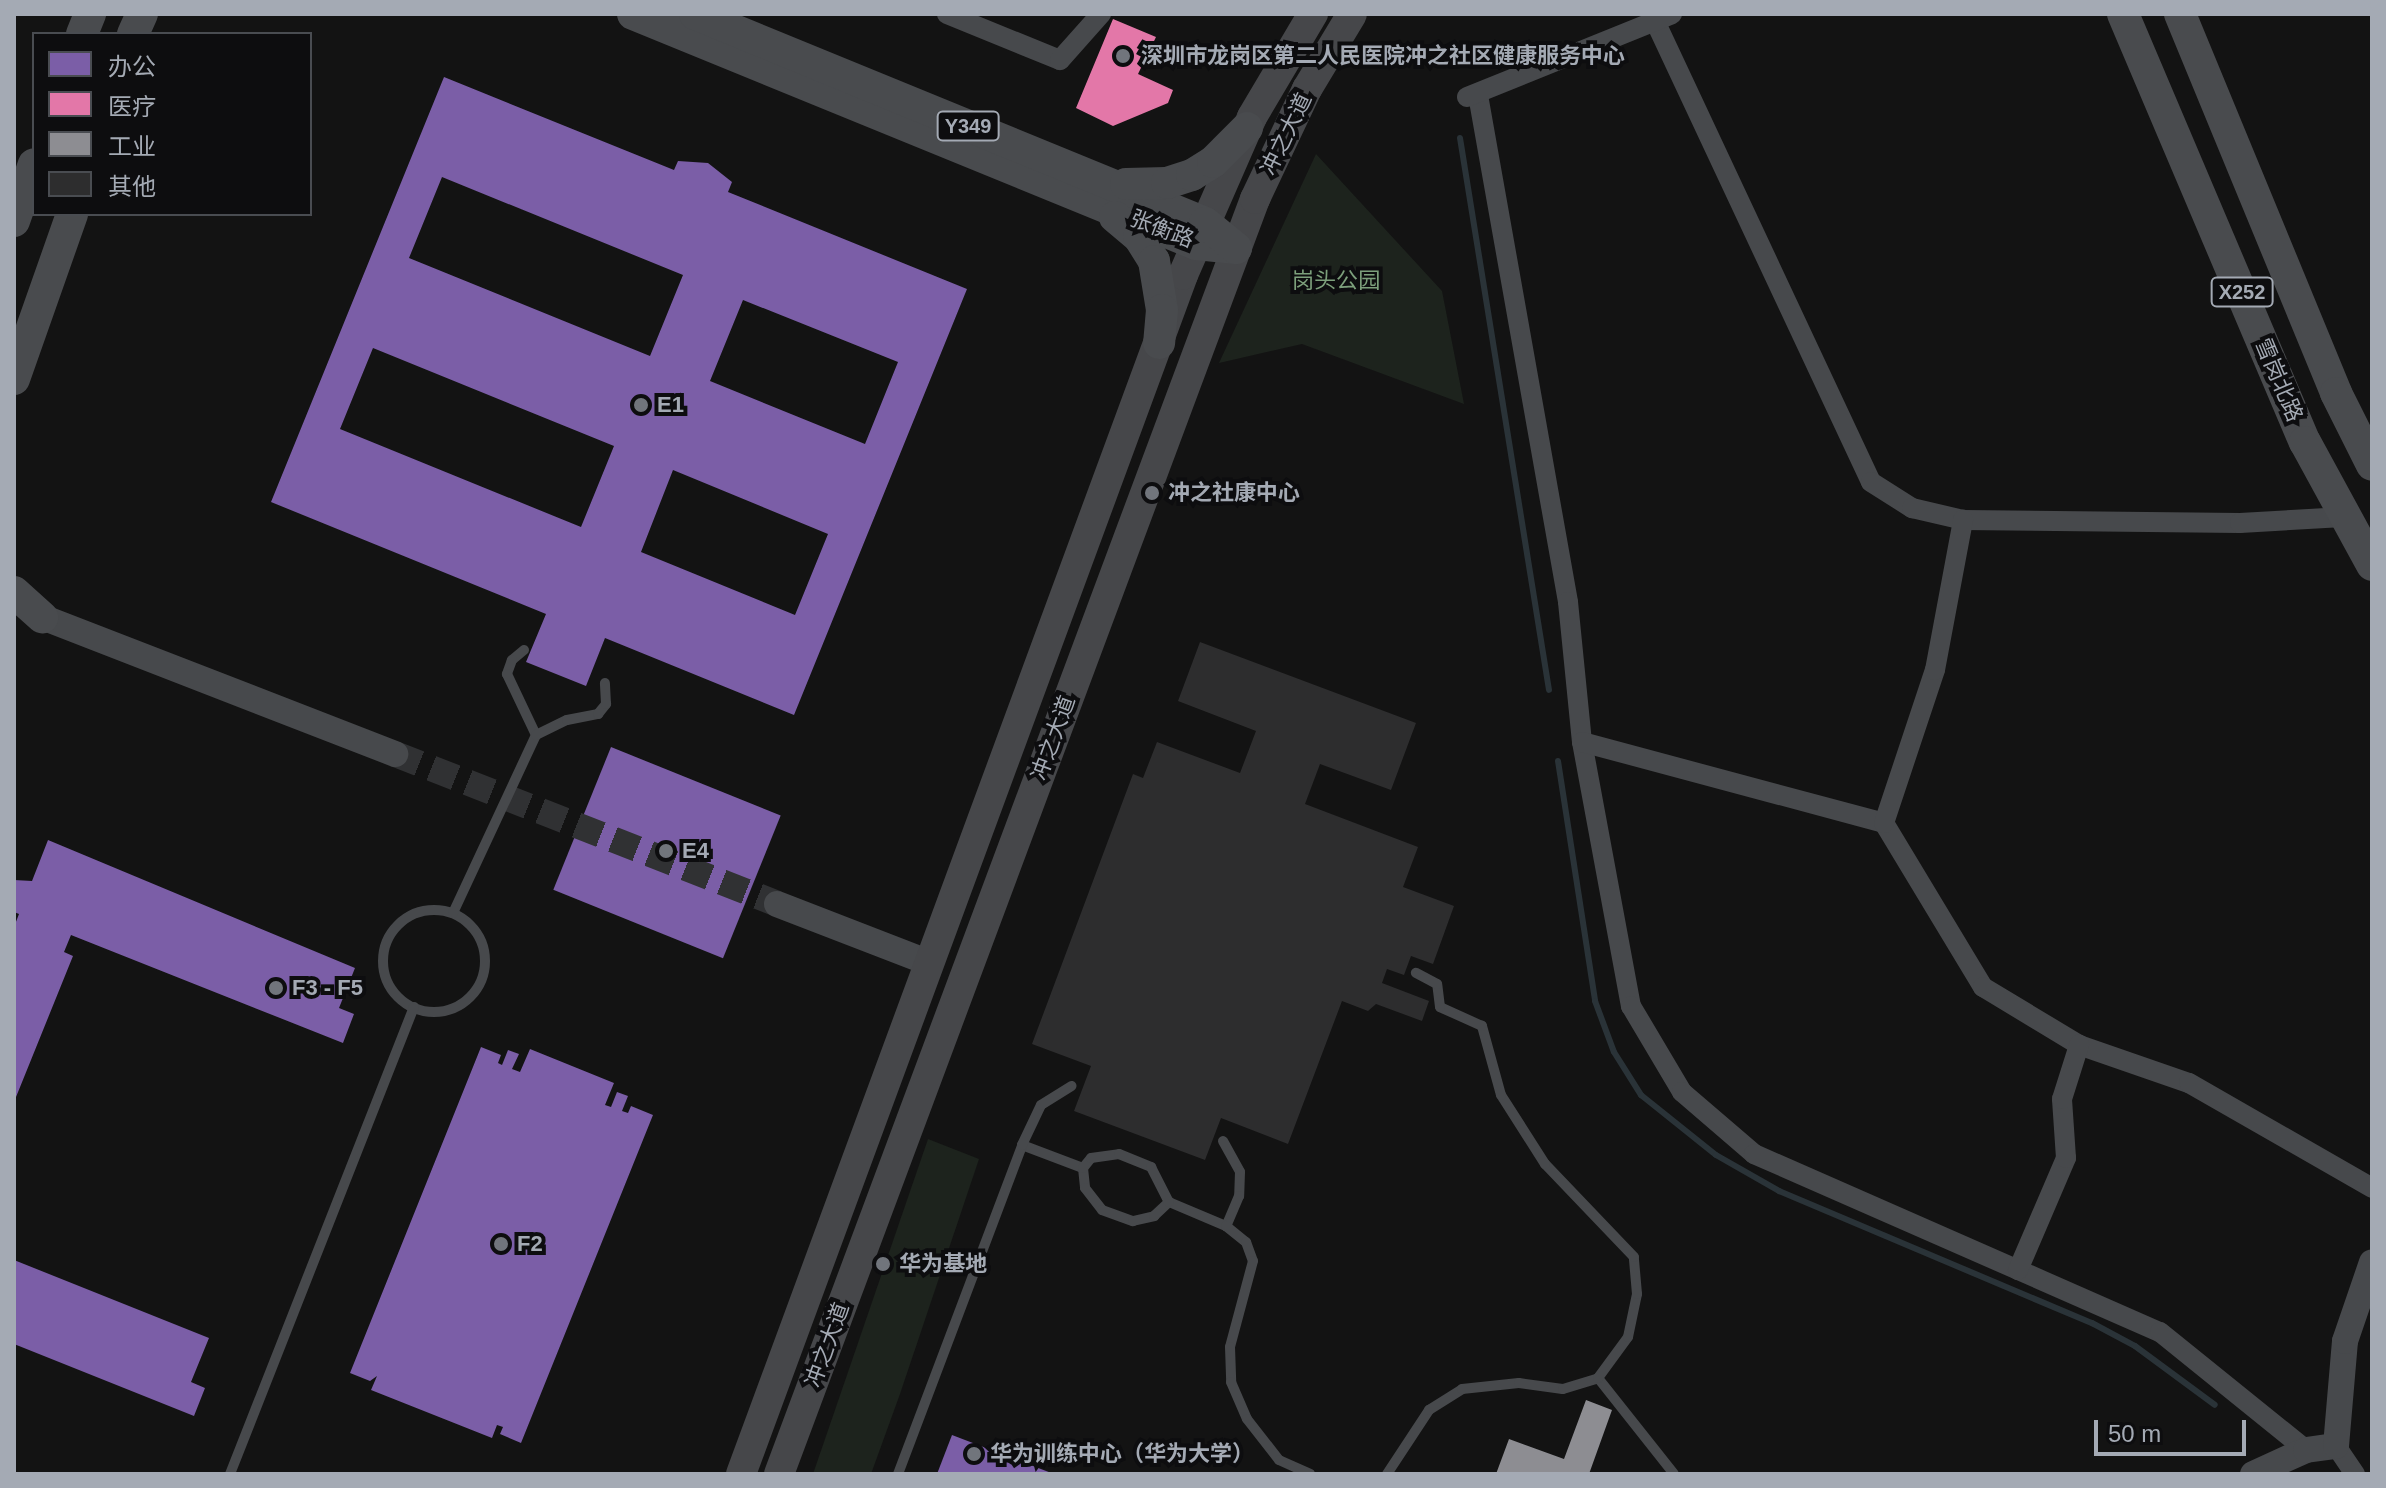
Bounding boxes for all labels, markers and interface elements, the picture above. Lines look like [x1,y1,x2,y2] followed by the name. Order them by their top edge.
[32,32,312,216] legend
[1141,43,1625,69] place label: 深圳市龙岗区第二人民医院冲之社区健康服务中心
[1112,45,1134,67] marker: 深圳市龙岗区第二人民医院冲之社区健康服务中心
[108,53,156,80] text: 办公
[1255,89,1317,179] street label: 冲之大道
[108,93,156,120] text: 医疗
[936,110,1000,142] road number: Y349
[108,133,156,160] text: 工业
[108,173,156,200] text: 其他
[1126,205,1198,253] street label: 张衡路
[1292,268,1380,294] park label: 岗头公园
[2210,276,2274,308] road number: X252
[2250,334,2308,426] street label: 雪岗北路
[657,392,684,418] place label: E1
[632,396,650,414] marker: E1
[1168,480,1300,506] place label: 冲之社康中心
[1143,484,1161,502] marker: 冲之社康中心
[1026,692,1080,784] street label: 冲之大道
[682,838,709,864] place label: E4
[657,842,675,860] marker: E4
[292,975,363,1001] place label: F3 - F5
[267,979,285,997] marker: F3 - F5
[517,1231,543,1257] place label: F2
[492,1235,510,1253] marker: F2
[899,1251,987,1277] place label: 华为基地
[874,1255,892,1273] marker: 华为基地
[800,1299,854,1391] street label: 冲之大道
[2098,1404,2250,1454] scale bar
[2108,1420,2161,1447] text: 50 m
[990,1441,1254,1467] place label: 华为训练中心（华为大学）
[965,1445,983,1463] marker: 华为训练中心（华为大学）

